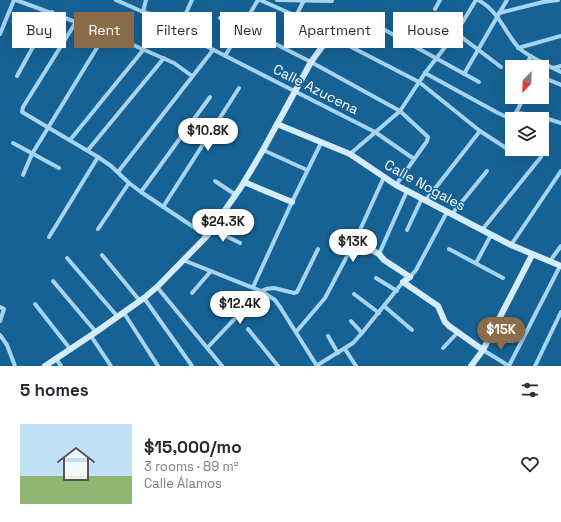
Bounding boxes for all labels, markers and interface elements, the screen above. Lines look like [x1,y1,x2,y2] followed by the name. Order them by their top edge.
[12,12,66,48] chip: Buy
[74,12,134,48] chip: Rent
[142,12,212,48] chip: Filters
[220,12,276,48] chip: New
[284,12,385,48] chip: Apartment
[393,12,463,48] chip: House
[270,60,362,118] street label: Calle Azucena
[505,60,549,104] north arrow
[505,60,549,156] map controls
[505,112,549,156] button: layers
[175,118,241,152] pin: $10.8K
[187,122,229,139] text: $10.8K
[381,155,469,215] street label: Calle Nogales
[190,209,256,243] pin: $24.3K
[201,213,245,230] text: $24.3K
[329,229,377,263] pin: $13K
[338,233,368,250] text: $13K
[207,291,273,325] pin: $12.4K
[219,295,261,312] text: $12.4K
[477,317,525,351] pin: $15K
[486,321,516,338] text: $15K
[20,379,89,401] text: 5 homes
[519,379,541,401] icon: filters
[144,436,242,458] text: $15,000/mo
[52,440,100,488] icon: home
[519,453,541,475] icon: heart
[144,458,238,475] text: 3 rooms · 89 m²
[144,475,222,492] text: Calle Álamos

